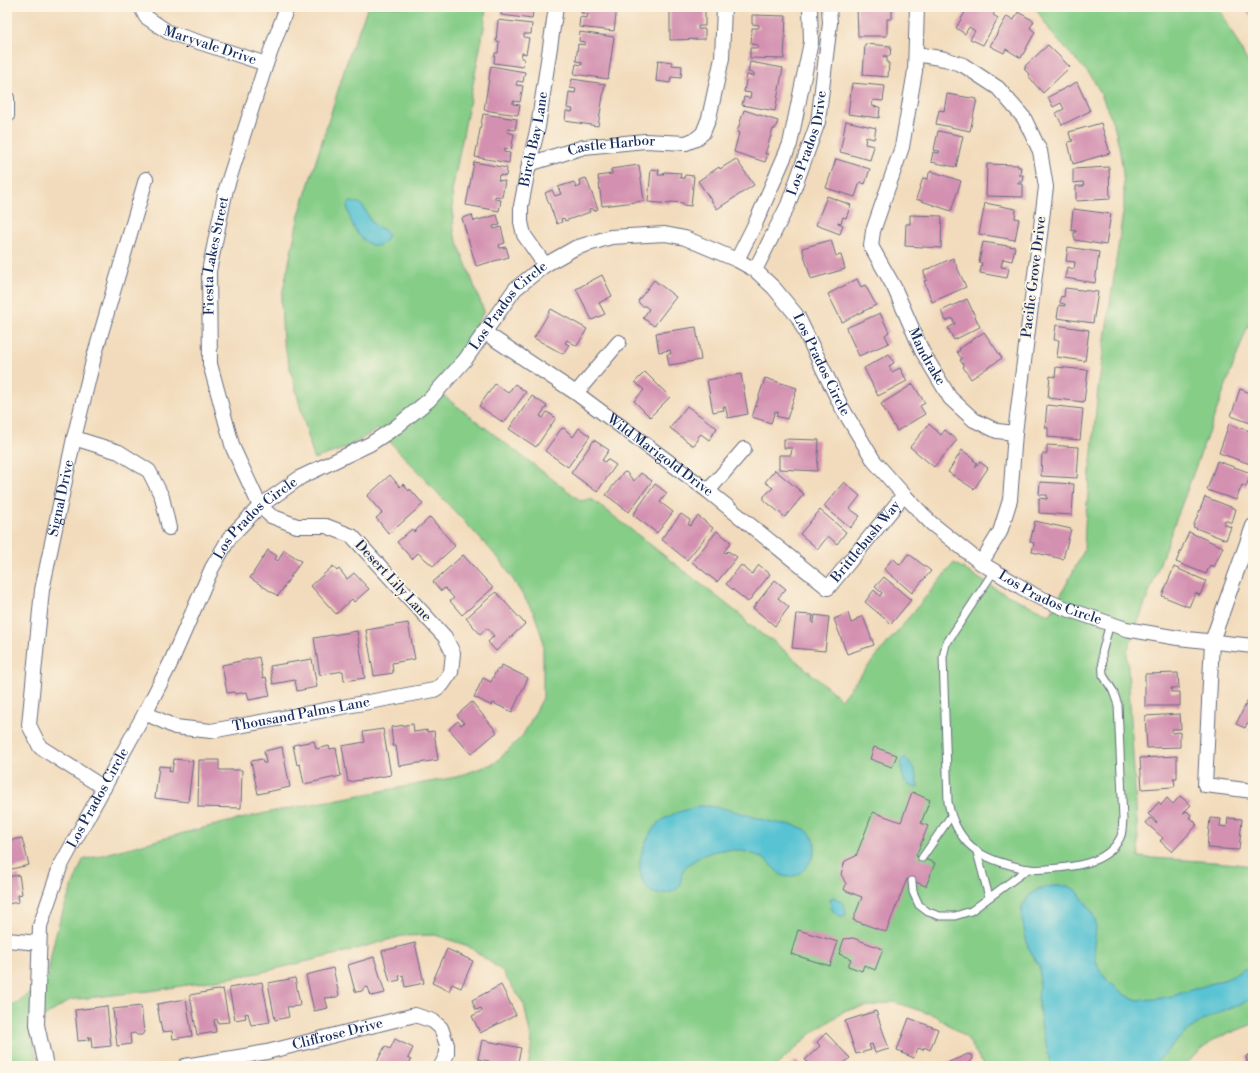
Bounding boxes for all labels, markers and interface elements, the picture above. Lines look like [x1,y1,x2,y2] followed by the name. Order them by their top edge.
[161,22,259,69] street label: Maryvale Drive
[516,90,552,189] street label: Birch Bay Lane
[783,90,831,198] street label: Los Prados Drive
[565,132,656,161] street label: Castle Harbor
[200,195,233,315] street label: Fiesta Lakes Street
[1018,215,1050,339] street label: Pacific Grove Drive
[466,258,551,354] street label: Los Prados Circle
[789,310,854,419] street label: Los Prados Circle
[904,325,949,389] street label: Mandrake
[602,409,717,501] street label: Wild Marigold Drive
[44,458,78,538] street label: Signal Drive
[210,473,301,563] street label: Los Prados Circle
[826,497,905,587] street label: Brittlebush Way
[351,536,435,626] street label: Desert Lily Lane
[995,566,1104,629] street label: Los Prados Circle
[231,693,371,736] street label: Thousand Palms Lane
[63,745,133,852] street label: Los Prados Circle
[290,1014,385,1054] street label: Cliffrose Drive

